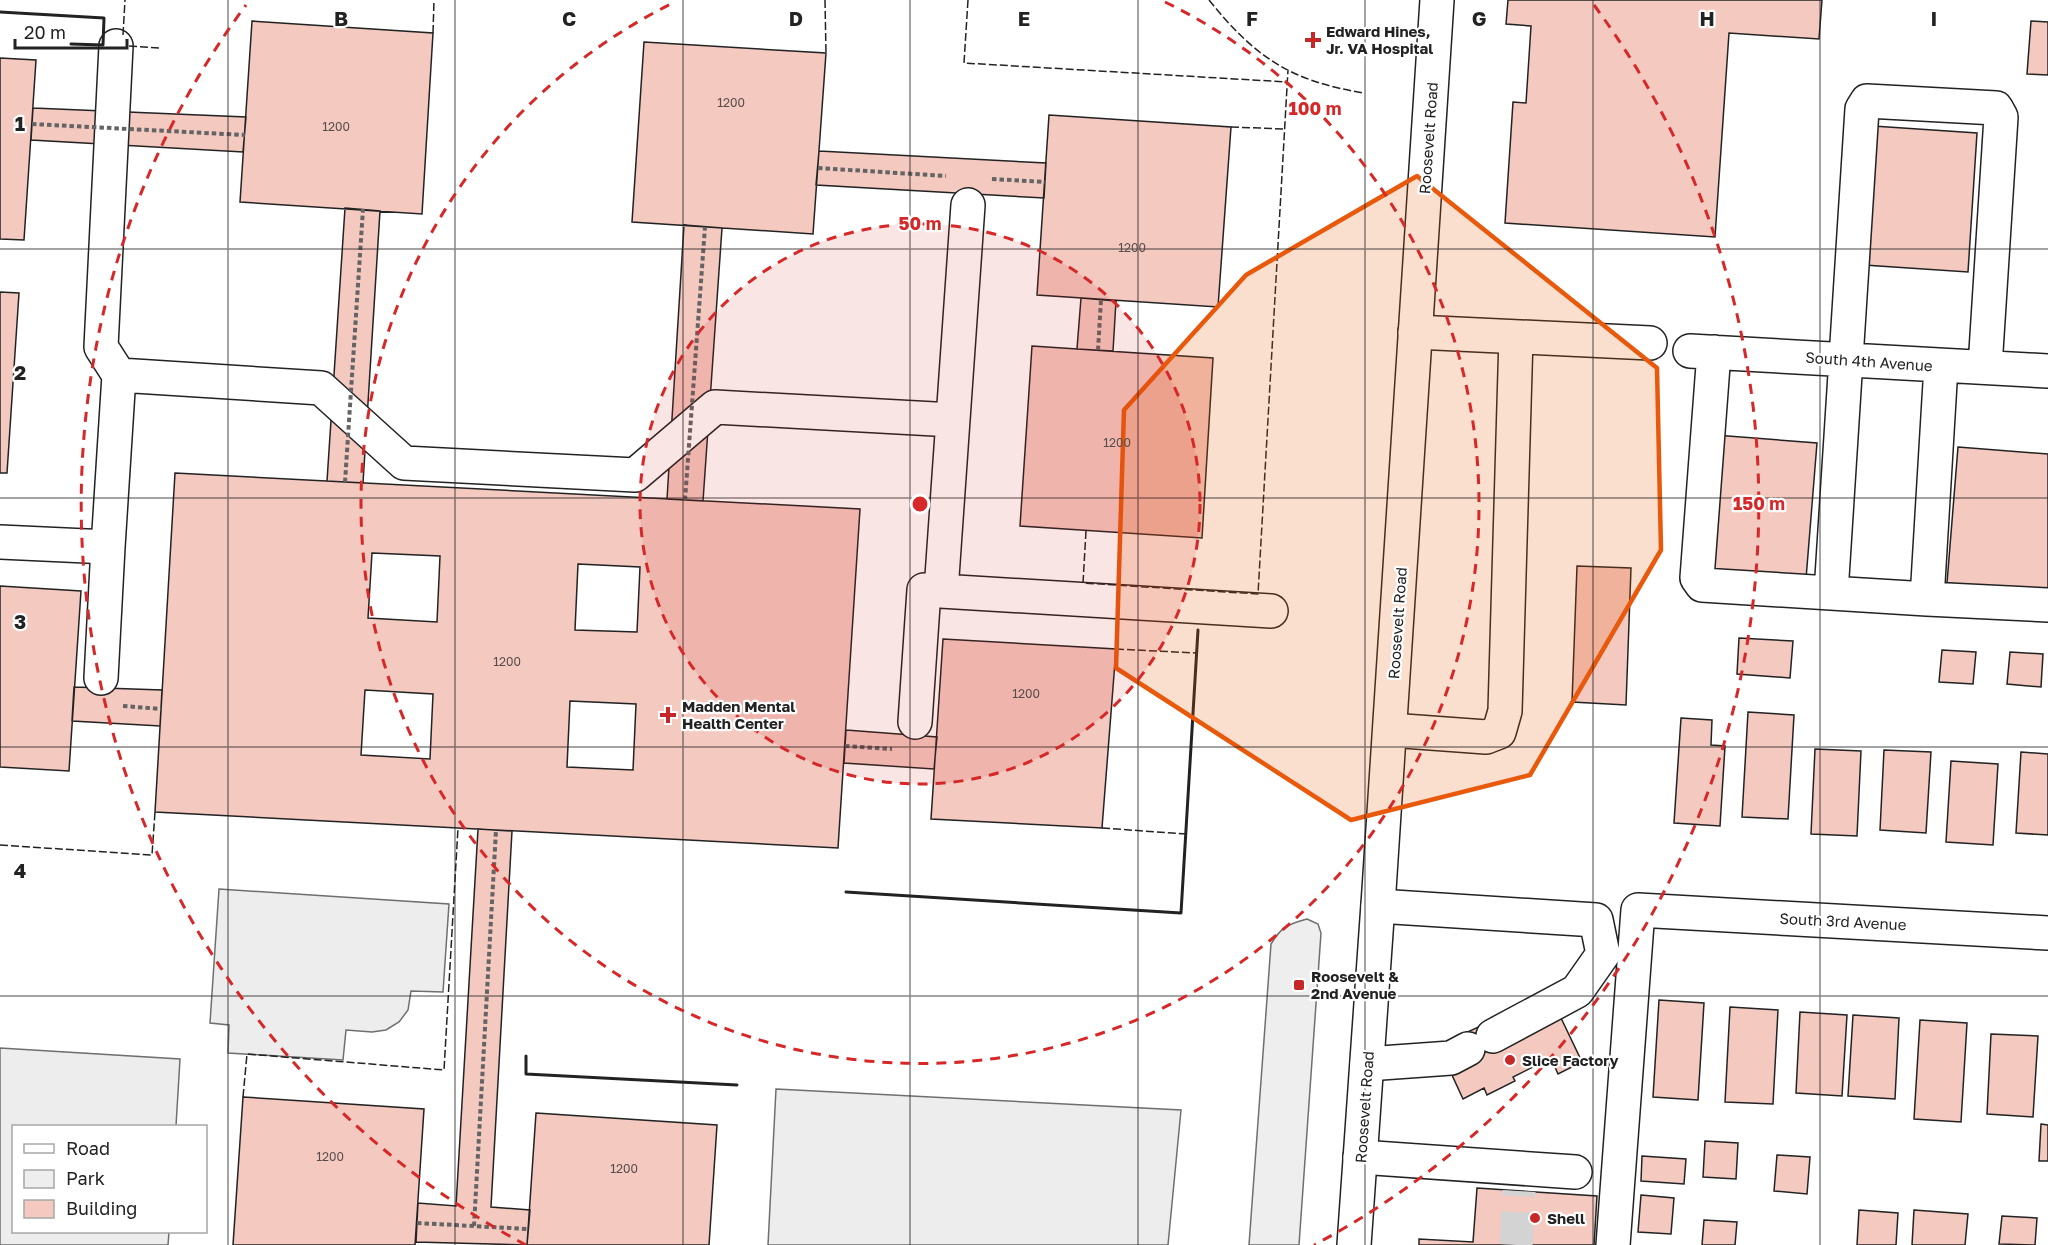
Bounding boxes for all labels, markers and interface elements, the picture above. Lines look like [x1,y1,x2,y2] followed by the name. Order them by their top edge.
[334,6,348,30] text: B
[562,6,576,30] text: C
[789,6,803,30] text: D
[1018,6,1030,30] text: E
[1246,6,1258,30] text: F
[1472,6,1486,30] text: G
[1699,6,1715,30] text: H
[1931,6,1937,30] text: I
[15,12,128,50] scale bar
[24,21,66,43] text: 20 m
[1326,22,1433,57] place label: Edward Hines, Jr. VA Hospital
[1304,31,1322,49] marker: Edward Hines, Jr. VA Hospital
[1415,81,1441,195] street label: Roosevelt Road
[717,95,745,110] house number: 1200
[1289,97,1341,119] text: 100 m
[15,111,25,135] text: 1
[322,119,350,134] house number: 1200
[899,212,941,234] text: 50 m
[1118,240,1146,255] house number: 1200
[1805,348,1934,374] street label: South 4th Avenue
[14,360,26,384] text: 2
[1103,435,1131,450] house number: 1200
[1733,492,1785,514] text: 150 m
[910,494,930,514] centre of rings
[1384,566,1410,680] street label: Roosevelt Road
[14,609,26,633] text: 3
[493,654,521,669] house number: 1200
[1012,686,1040,701] house number: 1200
[682,697,795,732] place label: Madden Mental Health Center
[659,706,677,724] marker: Madden Mental Health Center
[14,858,26,882] text: 4
[1779,909,1907,933] street label: South 3rd Avenue
[1311,967,1399,1002] place label: Roosevelt & 2nd Avenue
[1292,978,1306,992] marker: Roosevelt & 2nd Avenue
[1351,1050,1377,1164] street label: Roosevelt Road
[1522,1051,1619,1069] place label: Slice Factory
[1503,1053,1517,1067] marker: Slice Factory
[12,1125,207,1233] legend
[66,1137,110,1159] text: Road
[316,1149,344,1164] house number: 1200
[610,1161,638,1176] house number: 1200
[66,1167,105,1189] text: Park
[66,1197,137,1219] text: Building
[1547,1209,1585,1227] place label: Shell
[1528,1211,1542,1225] marker: Shell

